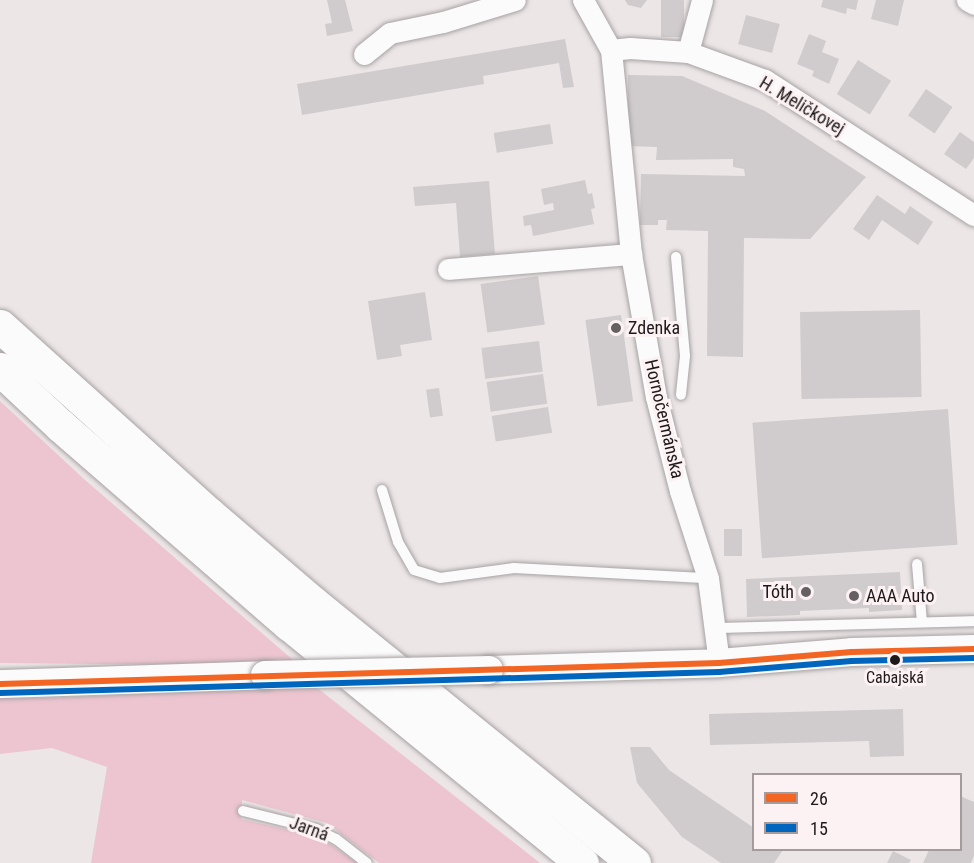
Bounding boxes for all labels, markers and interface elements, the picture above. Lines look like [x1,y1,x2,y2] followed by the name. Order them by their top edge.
[755,72,849,140] street label: H. Meličkovej
[628,317,680,339] place label: Zdenka
[609,321,623,335] marker: Zdenka
[640,357,688,481] street label: Hornočermánska
[762,581,794,603] place label: Tóth
[799,585,813,599] marker: Tóth
[866,585,934,607] place label: AAA Auto
[847,589,861,603] marker: AAA Auto
[889,654,901,666] marker: Cabajská
[866,668,924,688] place label: Cabajská
[752,773,962,851] legend
[810,788,828,809] text: 26
[286,812,332,846] street label: Jarná
[810,818,828,839] text: 15

